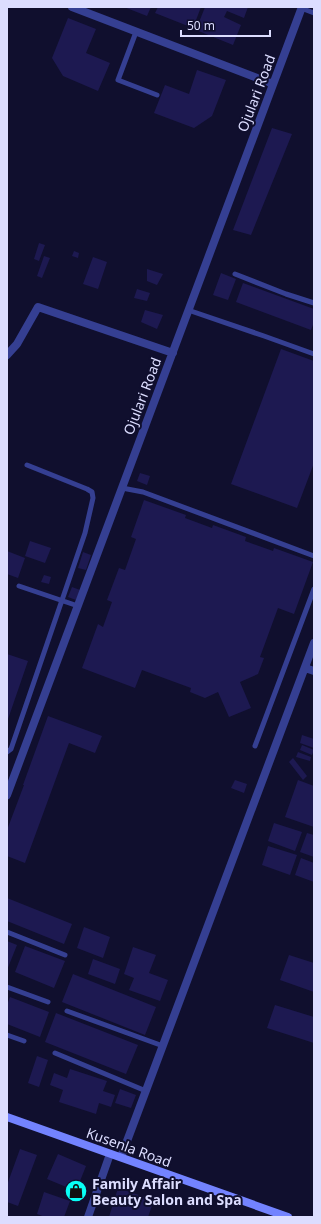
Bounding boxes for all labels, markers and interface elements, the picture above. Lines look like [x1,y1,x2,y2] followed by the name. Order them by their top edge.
[181,12,270,38] scale bar
[187,17,215,34] text: 50 m
[233,52,279,134] street label: Ojulari Road
[119,355,165,437] street label: Ojulari Road
[84,1123,174,1171] street label: Kusenla Road
[92,1174,242,1209] place label: Family Affair Beauty Salon and Spa
[63,1178,89,1204] shop icon: Family Affair Beauty Salon and Spa

